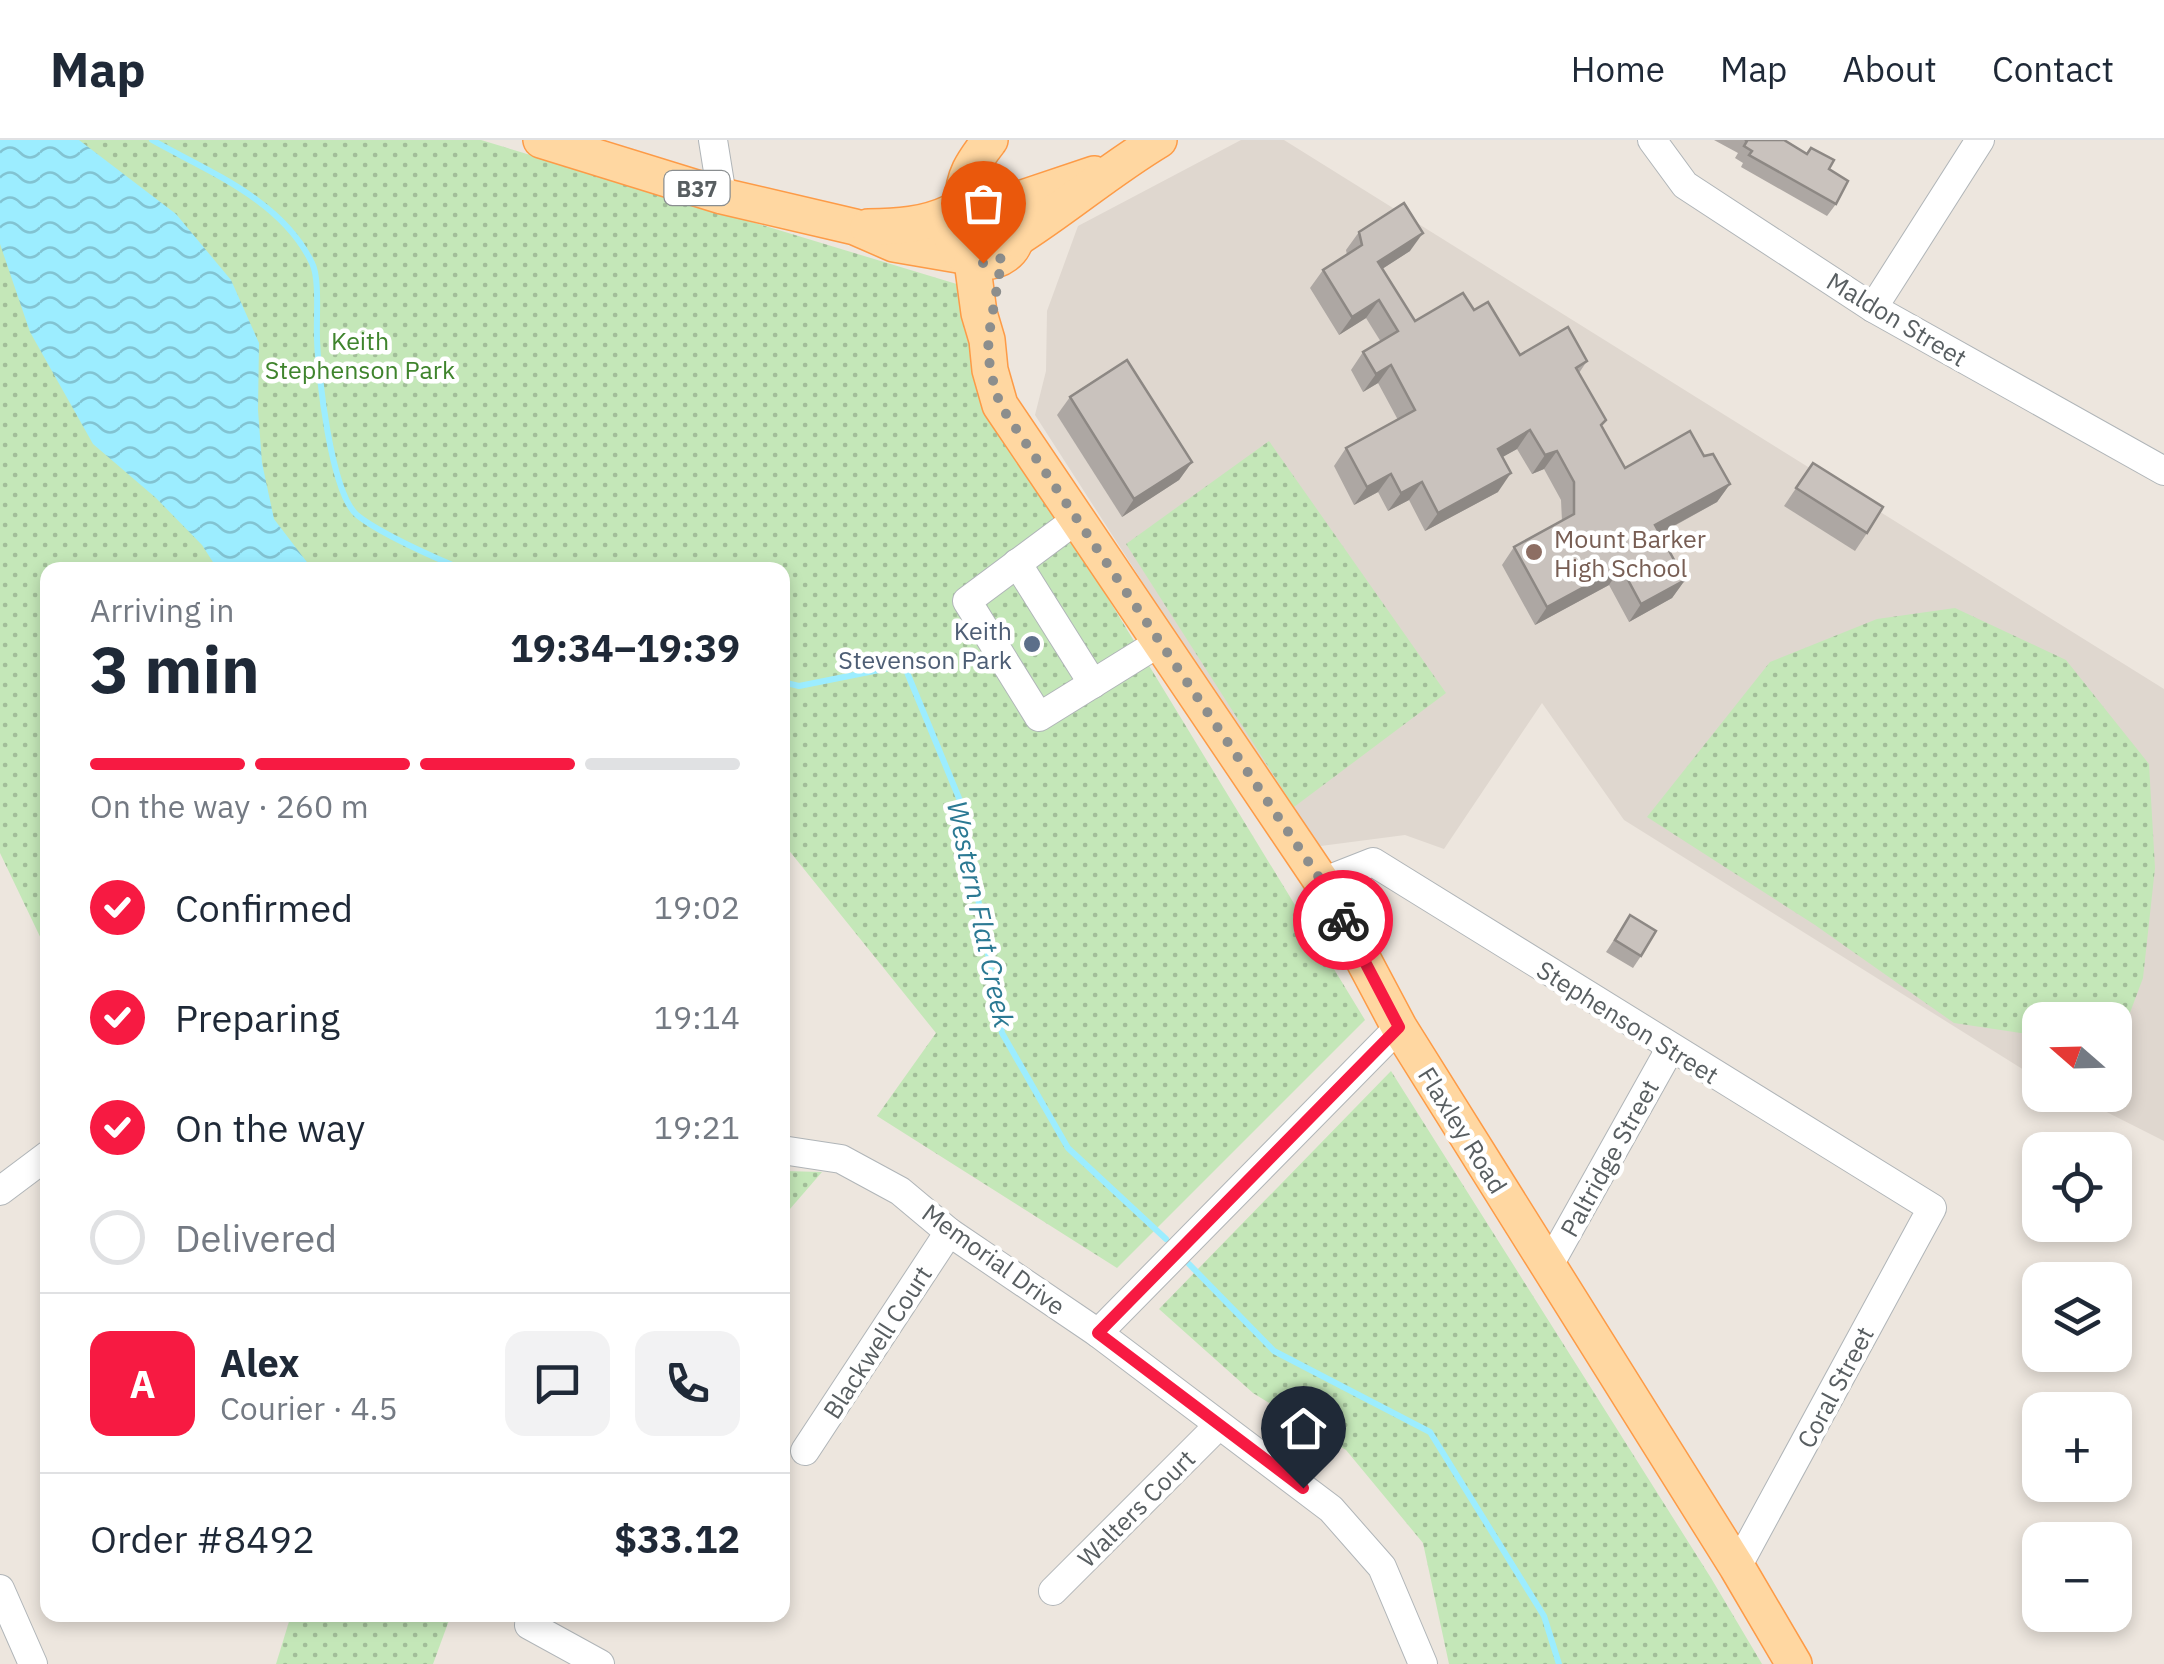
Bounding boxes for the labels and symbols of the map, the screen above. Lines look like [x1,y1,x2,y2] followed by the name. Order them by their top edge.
[941,161,1026,264] pin
[664,171,730,205] road number: B37
[1821,264,1973,374] street label: Maldon Street
[265,324,455,386] park label: Keith Stephenson Park
[1554,522,1706,584] place label: Mount Barker High School
[1523,541,1545,563] marker: Mount Barker High School
[838,614,1012,676] place label: Keith Stevenson Park
[1021,633,1043,655] marker: Keith Stevenson Park
[939,797,1023,1031] water label: Western Flat Creek
[1293,870,1393,970] courier
[1531,953,1725,1091] street label: Stephenson Street
[2022,1002,2132,1112] north arrow
[1411,1061,1515,1199] street label: Flaxley Road
[1552,1074,1666,1242] street label: Paltridge Street
[916,1196,1072,1322] street label: Memorial Drive
[815,1259,939,1425] street label: Blackwell Court
[1789,1320,1881,1454] street label: Coral Street
[1261,1386,1346,1489] pin
[1070,1442,1202,1574] street label: Walters Court

